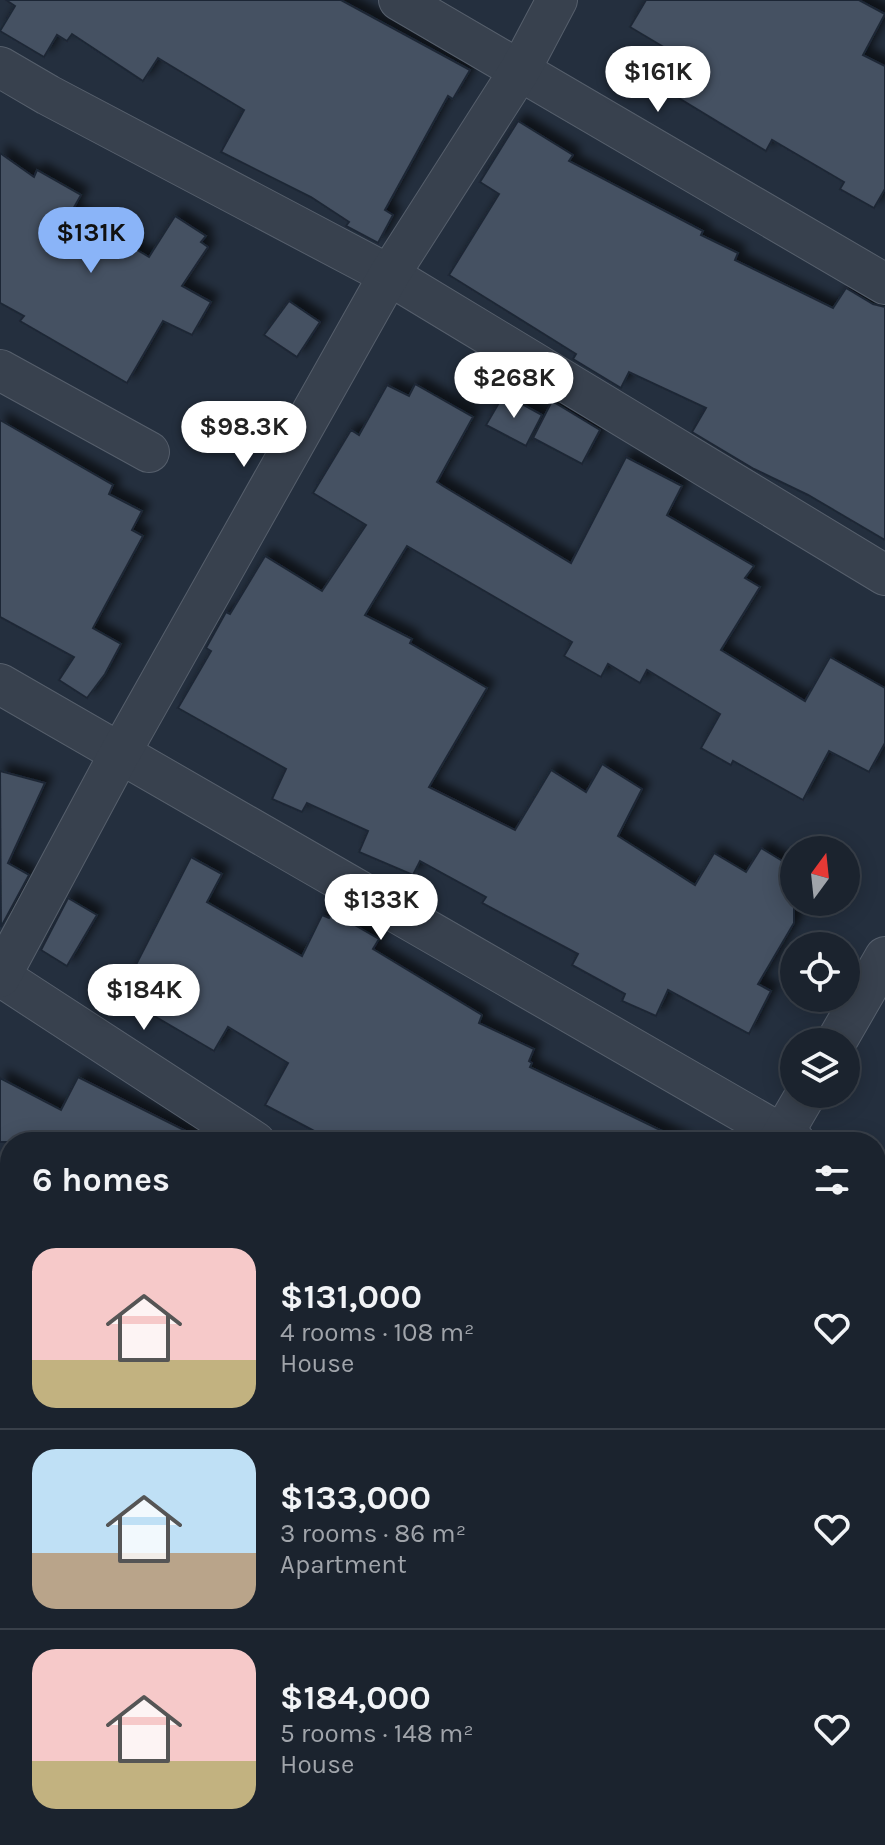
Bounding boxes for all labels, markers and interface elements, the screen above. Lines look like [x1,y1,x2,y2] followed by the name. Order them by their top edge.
[602,46,714,114] pin: $161K
[623,56,693,87] text: $161K
[35,207,147,275] pin: $131K
[56,217,126,248] text: $131K
[458,352,570,420] pin: $268K
[472,362,556,393] text: $268K
[179,401,309,469] pin: $98.3K
[199,411,289,442] text: $98.3K
[780,836,860,916] north arrow
[780,836,860,1108] map controls
[325,874,437,942] pin: $133K
[343,884,419,915] text: $133K
[780,932,860,1012] button: locate
[88,964,200,1032] pin: $184K
[106,974,182,1005] text: $184K
[780,1028,860,1108] button: layers
[810,1158,854,1202] icon: filters
[32,1160,170,1200] text: 6 homes
[280,1277,422,1317] text: $131,000
[96,1280,192,1376] icon: home
[810,1306,854,1350] icon: heart
[280,1317,474,1348] text: 4 rooms · 108 m²
[280,1348,354,1379] text: House
[280,1478,431,1518] text: $133,000
[96,1481,192,1577] icon: home
[810,1507,854,1551] icon: heart
[280,1518,466,1549] text: 3 rooms · 86 m²
[280,1549,407,1580] text: Apartment
[280,1678,431,1718] text: $184,000
[96,1681,192,1777] icon: home
[810,1707,854,1751] icon: heart
[280,1718,474,1749] text: 5 rooms · 148 m²
[280,1749,354,1780] text: House

